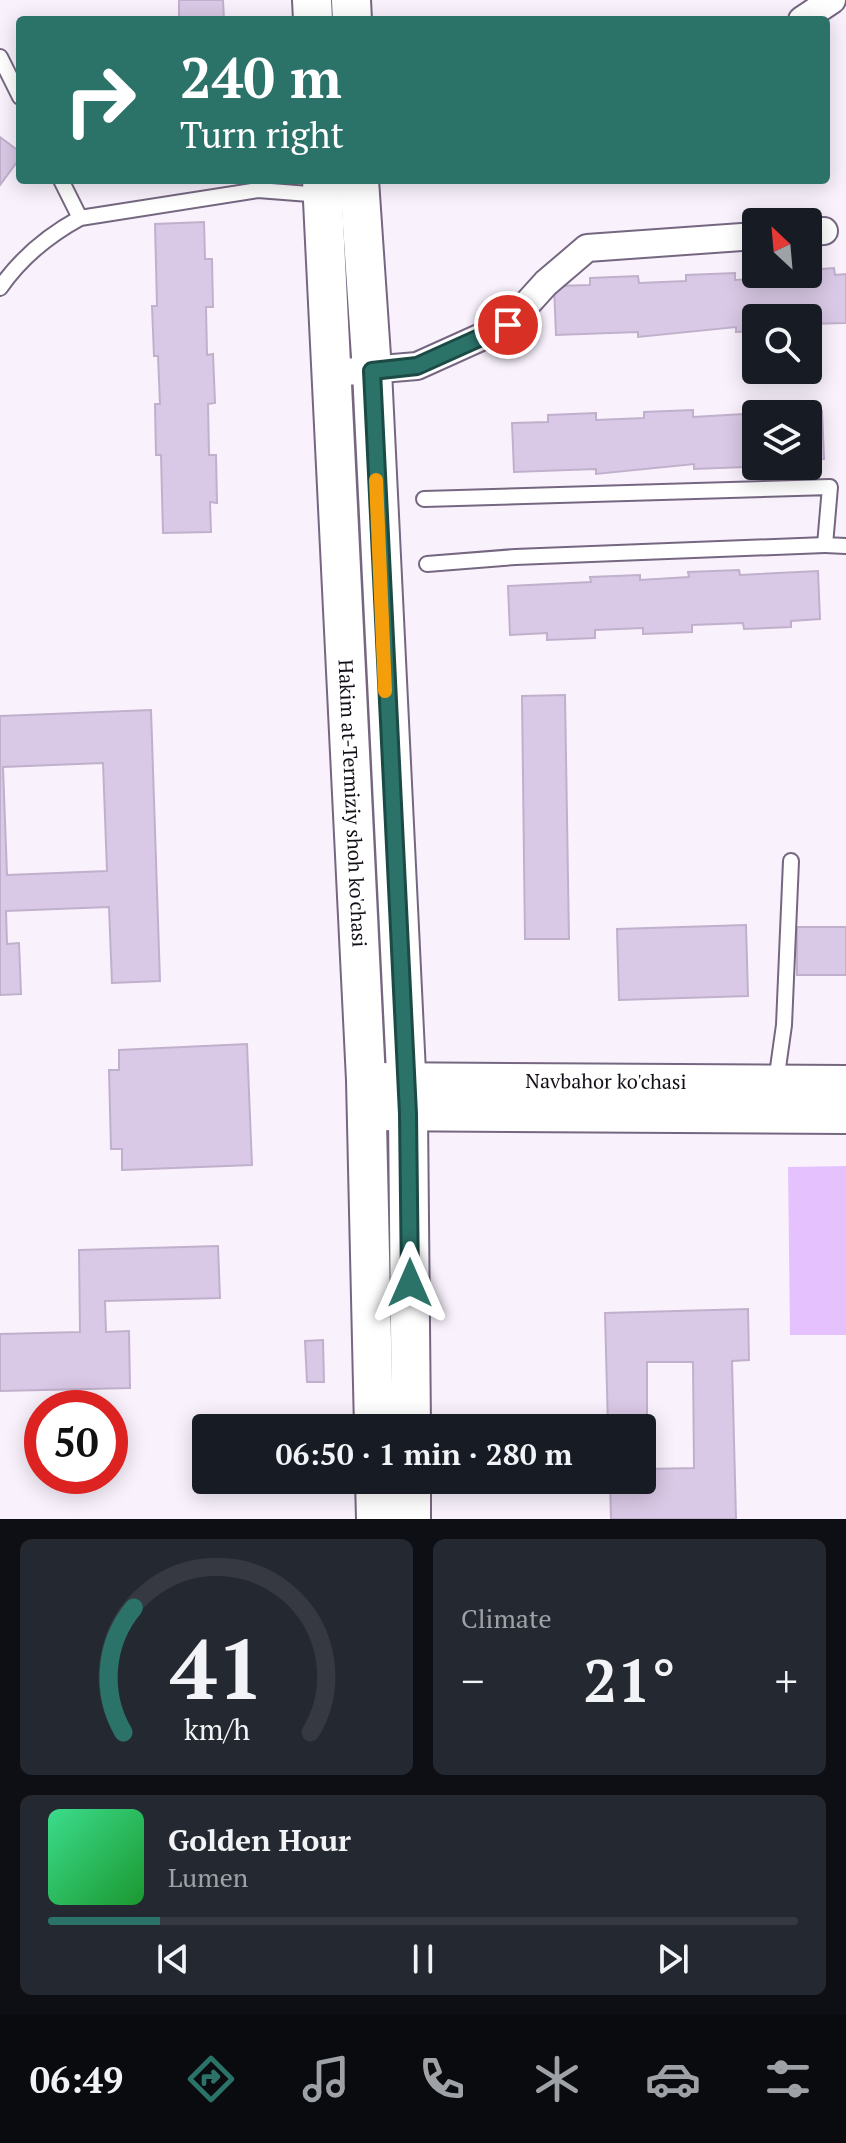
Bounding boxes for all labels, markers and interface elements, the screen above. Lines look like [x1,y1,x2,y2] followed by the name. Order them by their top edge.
[180,40,342,114] text: 240 m
[48,48,152,152] icon: right
[180,111,344,158] text: Turn right
[742,208,822,288] north arrow
[742,208,822,480] map controls
[474,291,542,359] pin
[486,303,530,347] icon: arrive
[742,304,822,384] button: search
[742,400,822,480] button: layers
[332,659,373,948] street label: Hakim at-Termiziy shoh ko'chasi
[525,1067,687,1095] street label: Navbahor ko'chasi
[368,1241,452,1325] position arrow
[24,1390,128,1494] speed limit sign: 50
[276,1434,572,1474] text: 06:50 · 1 min · 280 m
[461,1601,552,1635] text: Climate
[169,1613,264,1723] text: 41
[583,1640,676,1719] text: 21°
[461,1651,484,1710] text: −
[775,1651,798,1710] text: +
[183,1710,250,1748] text: km/h
[168,1820,351,1860] text: Golden Hour
[168,1860,248,1894] text: Lumen
[151,1937,195,1981] icon: previous
[401,1937,445,1981] icon: pause
[651,1937,695,1981] icon: next
[183,2051,239,2107] icon: directions
[298,2051,354,2107] icon: music
[414,2051,470,2107] icon: phone
[529,2051,585,2107] icon: climate
[645,2051,701,2107] icon: car
[760,2051,816,2107] icon: filters
[30,2056,123,2103] text: 06:49

